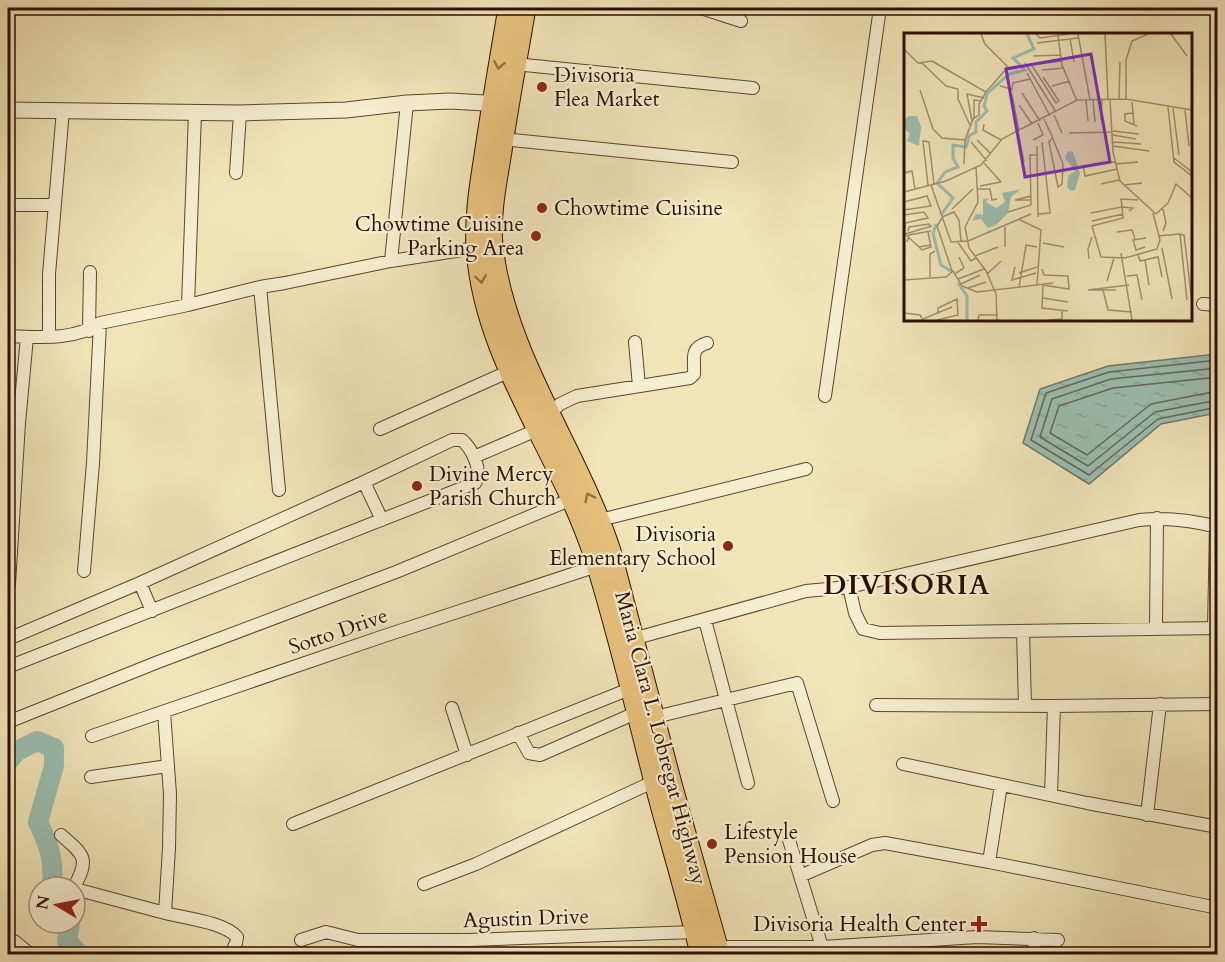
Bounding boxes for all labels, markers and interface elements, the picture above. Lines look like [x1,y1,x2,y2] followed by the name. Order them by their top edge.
[904,33,1192,321] inset map
[493,60,506,70] one-way arrow
[554,61,660,114] place label: Divisoria Flea Market
[535,80,549,94] marker: Divisoria Flea Market
[554,194,723,223] place label: Chowtime Cuisine
[535,201,549,215] marker: Chowtime Cuisine
[355,210,524,263] place label: Chowtime Cuisine Parking Area
[529,229,543,243] marker: Chowtime Cuisine Parking Area
[475,275,487,284] one-way arrow
[429,460,557,513] place label: Divine Mercy Parish Church
[410,479,424,493] marker: Divine Mercy Parish Church
[585,492,597,503] one-way arrow
[549,520,716,573] place label: Divisoria Elementary School
[721,539,735,553] marker: Divisoria Elementary School
[823,567,991,604] district label: DIVISORIA
[607,588,714,888] street label: Maria Clara L. Lobregat Highway
[285,601,392,662] street label: Sotto Drive
[724,818,857,871] place label: Lifestyle Pension House
[705,837,719,851] marker: Lifestyle Pension House
[27,875,87,935] north arrow
[31,894,55,911] text: N
[462,902,590,935] street label: Agustin Drive
[753,910,966,939] place label: Divisoria Health Center
[970,915,988,933] marker: Divisoria Health Center

